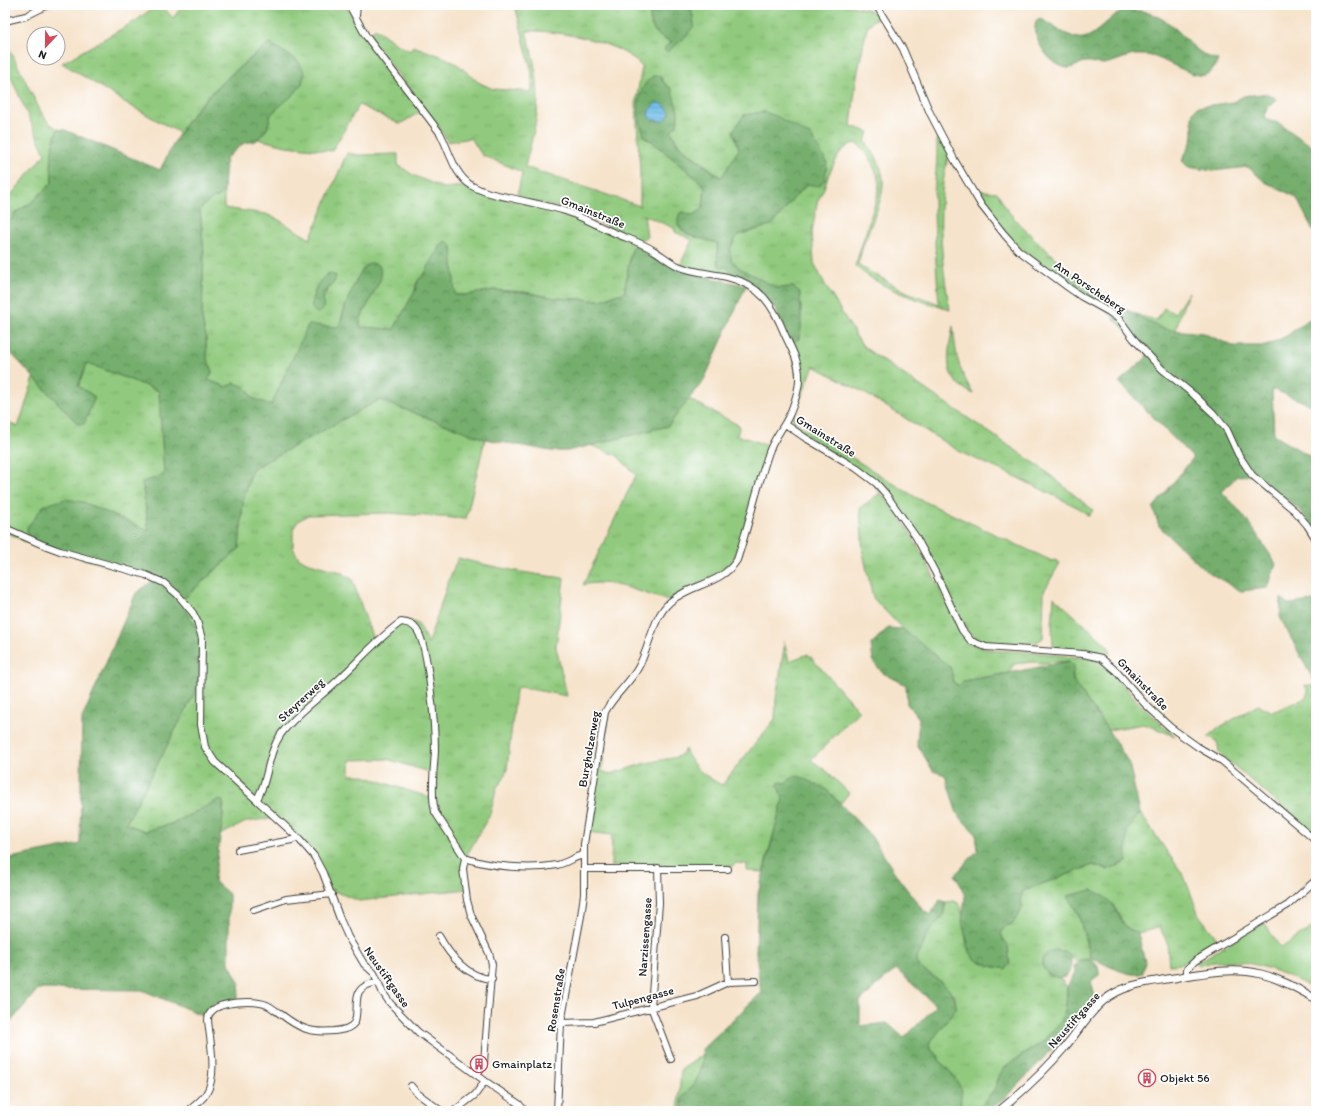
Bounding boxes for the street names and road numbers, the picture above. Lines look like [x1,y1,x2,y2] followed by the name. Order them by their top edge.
[559,193,627,231] street label: Gmainstraße
[1052,258,1129,317] street label: Am Porscheberg
[794,412,859,460] street label: Gmainstraße
[1114,655,1172,713] street label: Gmainstraße
[275,675,328,725] street label: Steyrerweg
[575,709,603,788] street label: Burgholzerweg
[635,897,655,977] street label: Narzissengasse
[361,944,413,1010] street label: Neustiftgasse
[544,967,568,1033] street label: Rosenstraße
[611,983,676,1013] street label: Tulpengasse
[1045,989,1103,1051] street label: Neustiftgasse

